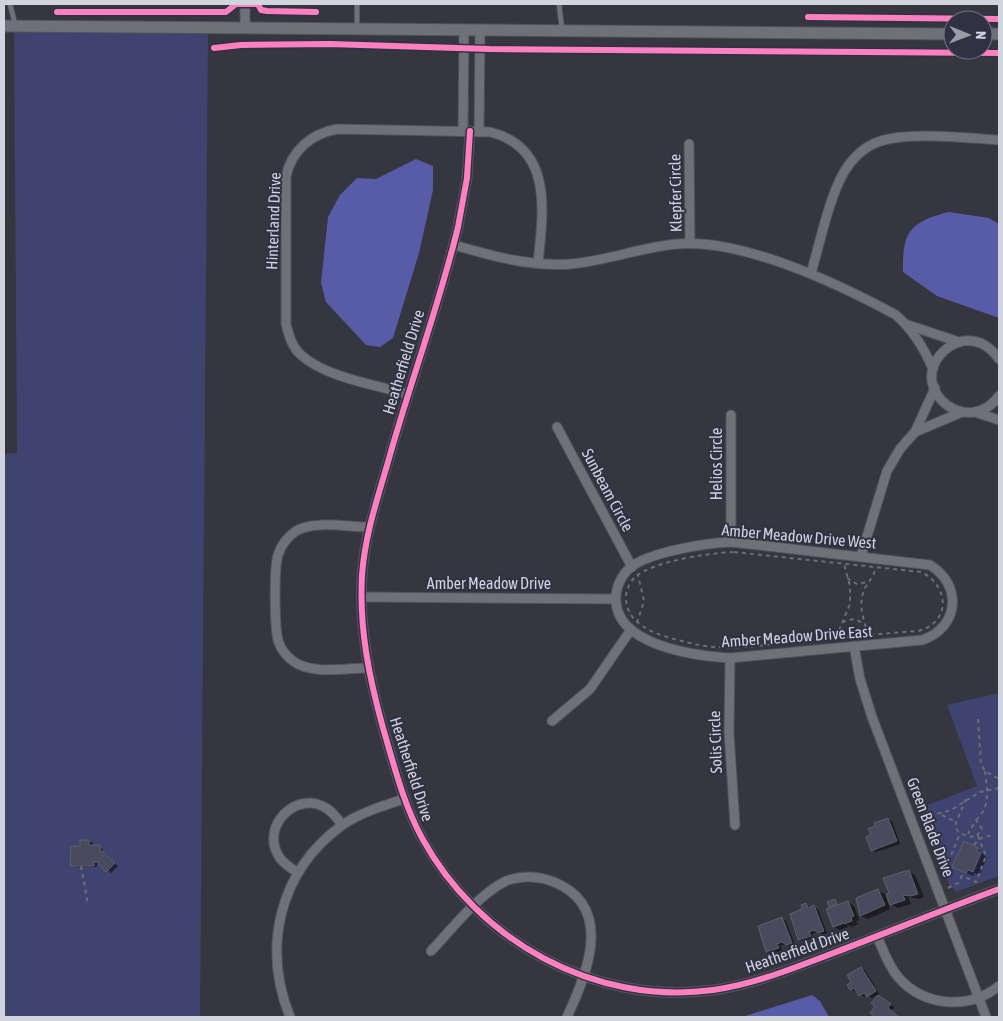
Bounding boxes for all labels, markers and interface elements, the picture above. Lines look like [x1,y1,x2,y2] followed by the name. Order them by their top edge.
[943,10,993,60] north arrow
[973,31,989,39] text: N
[665,154,686,232] street label: Klepfer Circle
[262,172,284,270] street label: Hinterland Drive
[379,308,427,416] street label: Heatherfield Drive
[707,428,725,500] street label: Helios Circle
[579,446,637,534] street label: Sunbeam Circle
[721,520,877,552] street label: Amber Meadow Drive West
[427,574,551,592] street label: Amber Meadow Drive
[721,622,873,650] street label: Amber Meadow Drive East
[705,710,725,774] street label: Solis Circle
[387,715,437,823] street label: Heatherfield Drive
[904,775,958,879] street label: Green Blade Drive
[743,924,851,976] street label: Heatherfield Drive

